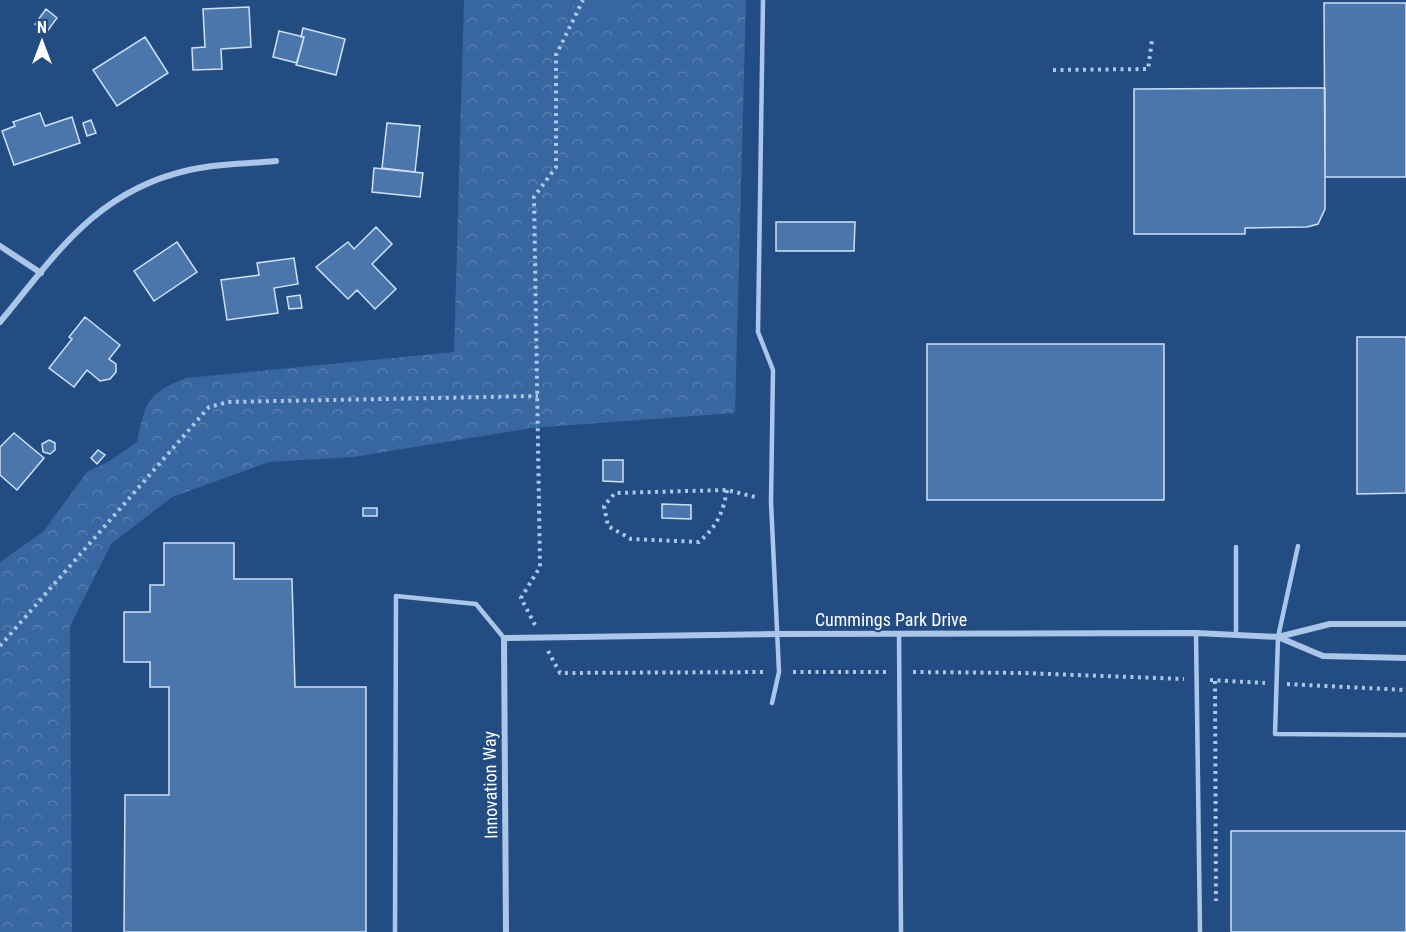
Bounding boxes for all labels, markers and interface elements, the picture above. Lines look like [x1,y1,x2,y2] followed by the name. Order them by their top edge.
[12,12,72,72] north arrow
[37,18,47,37] text: N
[815,609,967,630] street label: Cummings Park Drive
[479,730,501,839] street label: Innovation Way

